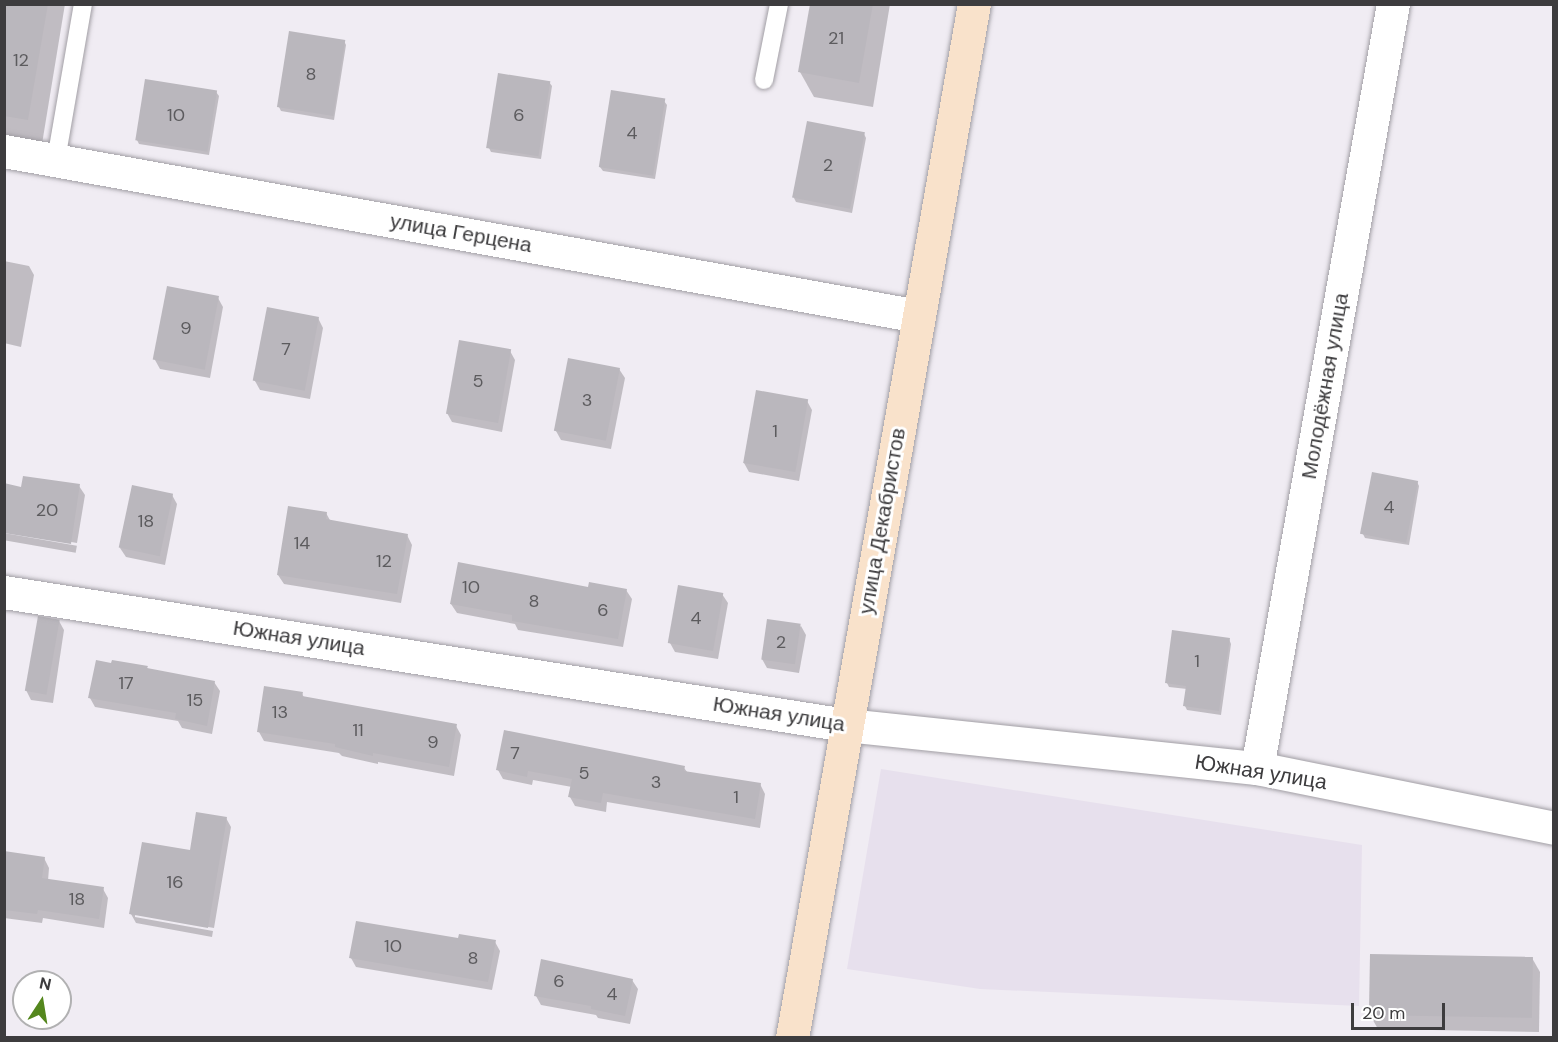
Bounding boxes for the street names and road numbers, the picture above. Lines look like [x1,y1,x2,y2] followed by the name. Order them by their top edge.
[388,208,534,258] street label: улица Герцена
[1296,291,1354,481] street label: Молодёжная улица
[853,426,911,616] street label: улица Декабристов
[231,615,367,661] street label: Южная улица
[711,691,847,737] street label: Южная улица
[1193,749,1329,795] street label: Южная улица

